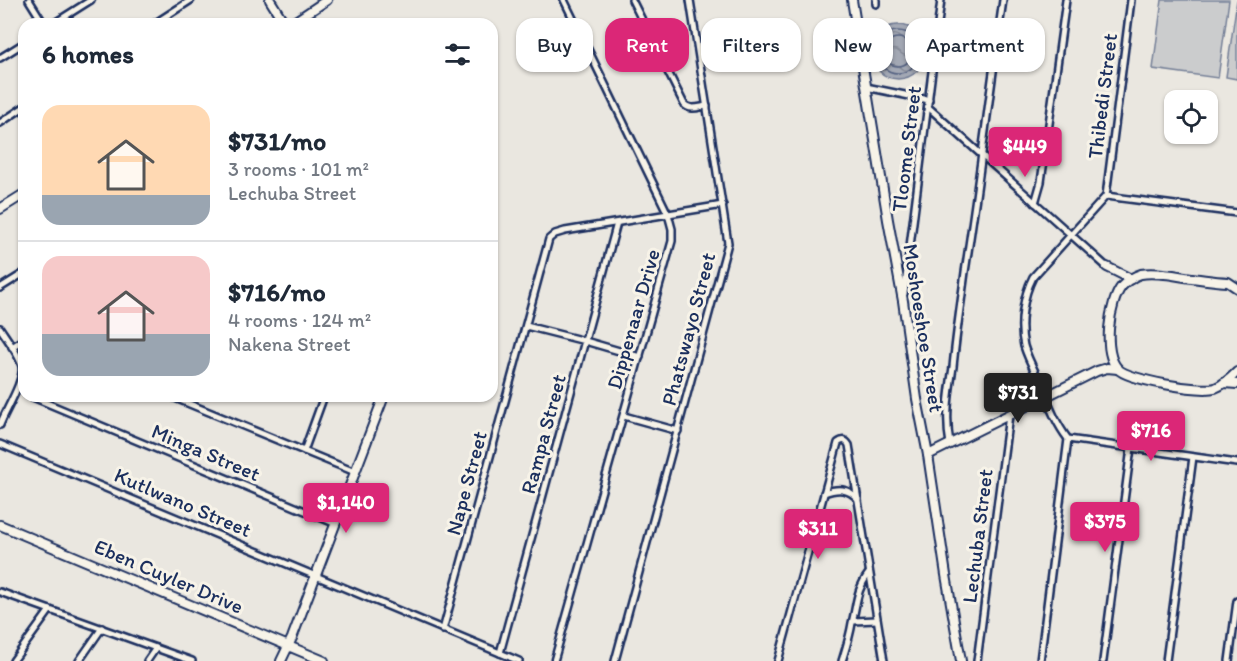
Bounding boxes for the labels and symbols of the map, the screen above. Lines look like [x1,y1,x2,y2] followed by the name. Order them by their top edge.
[1082,32,1122,160] street label: Thibedi Street
[886,84,926,213] street label: Tloome Street
[989,127,1061,178] pin: $449
[898,242,950,414] street label: Moshoeshoe Street
[601,246,665,392] street label: Dippenaar Drive
[656,250,720,408] street label: Phatswayo Street
[515,371,571,497] street label: Rampa Street
[982,373,1054,424] pin: $731
[1115,411,1187,462] pin: $716
[148,418,264,486] street label: Minga Street
[440,428,492,538] street label: Nape Street
[111,462,255,542] street label: Kutlwano Street
[956,467,998,604] street label: Lechuba Street
[297,483,395,534] pin: $1,140
[1069,502,1141,553] pin: $375
[782,509,854,560] pin: $311
[91,533,247,619] street label: Eben Cuyler Drive

